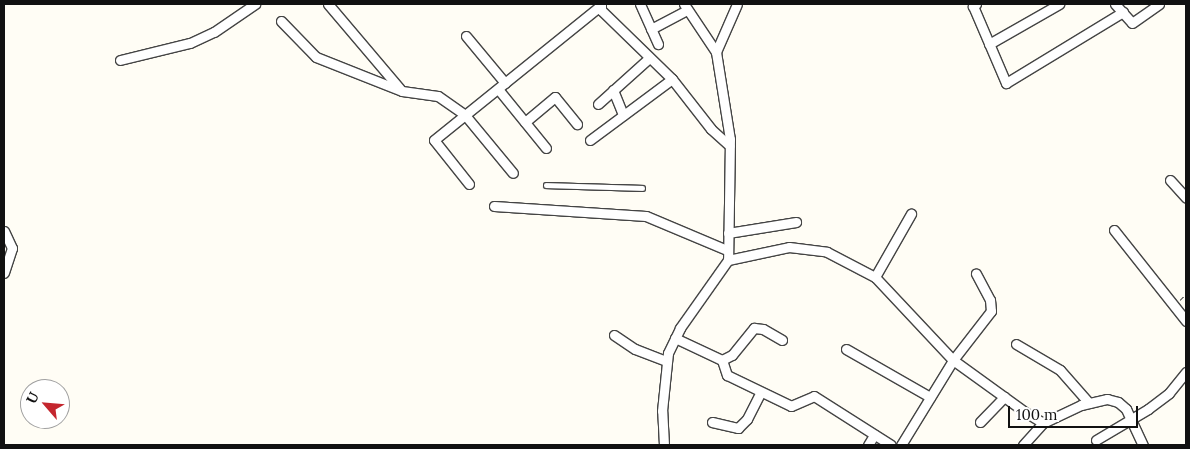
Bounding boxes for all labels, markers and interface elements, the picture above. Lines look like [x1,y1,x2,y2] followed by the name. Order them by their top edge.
[20,379,70,429] north arrow
[22,389,43,406] text: U
[1010,396,1140,428] scale bar
[1016,405,1057,424] text: 100 m

